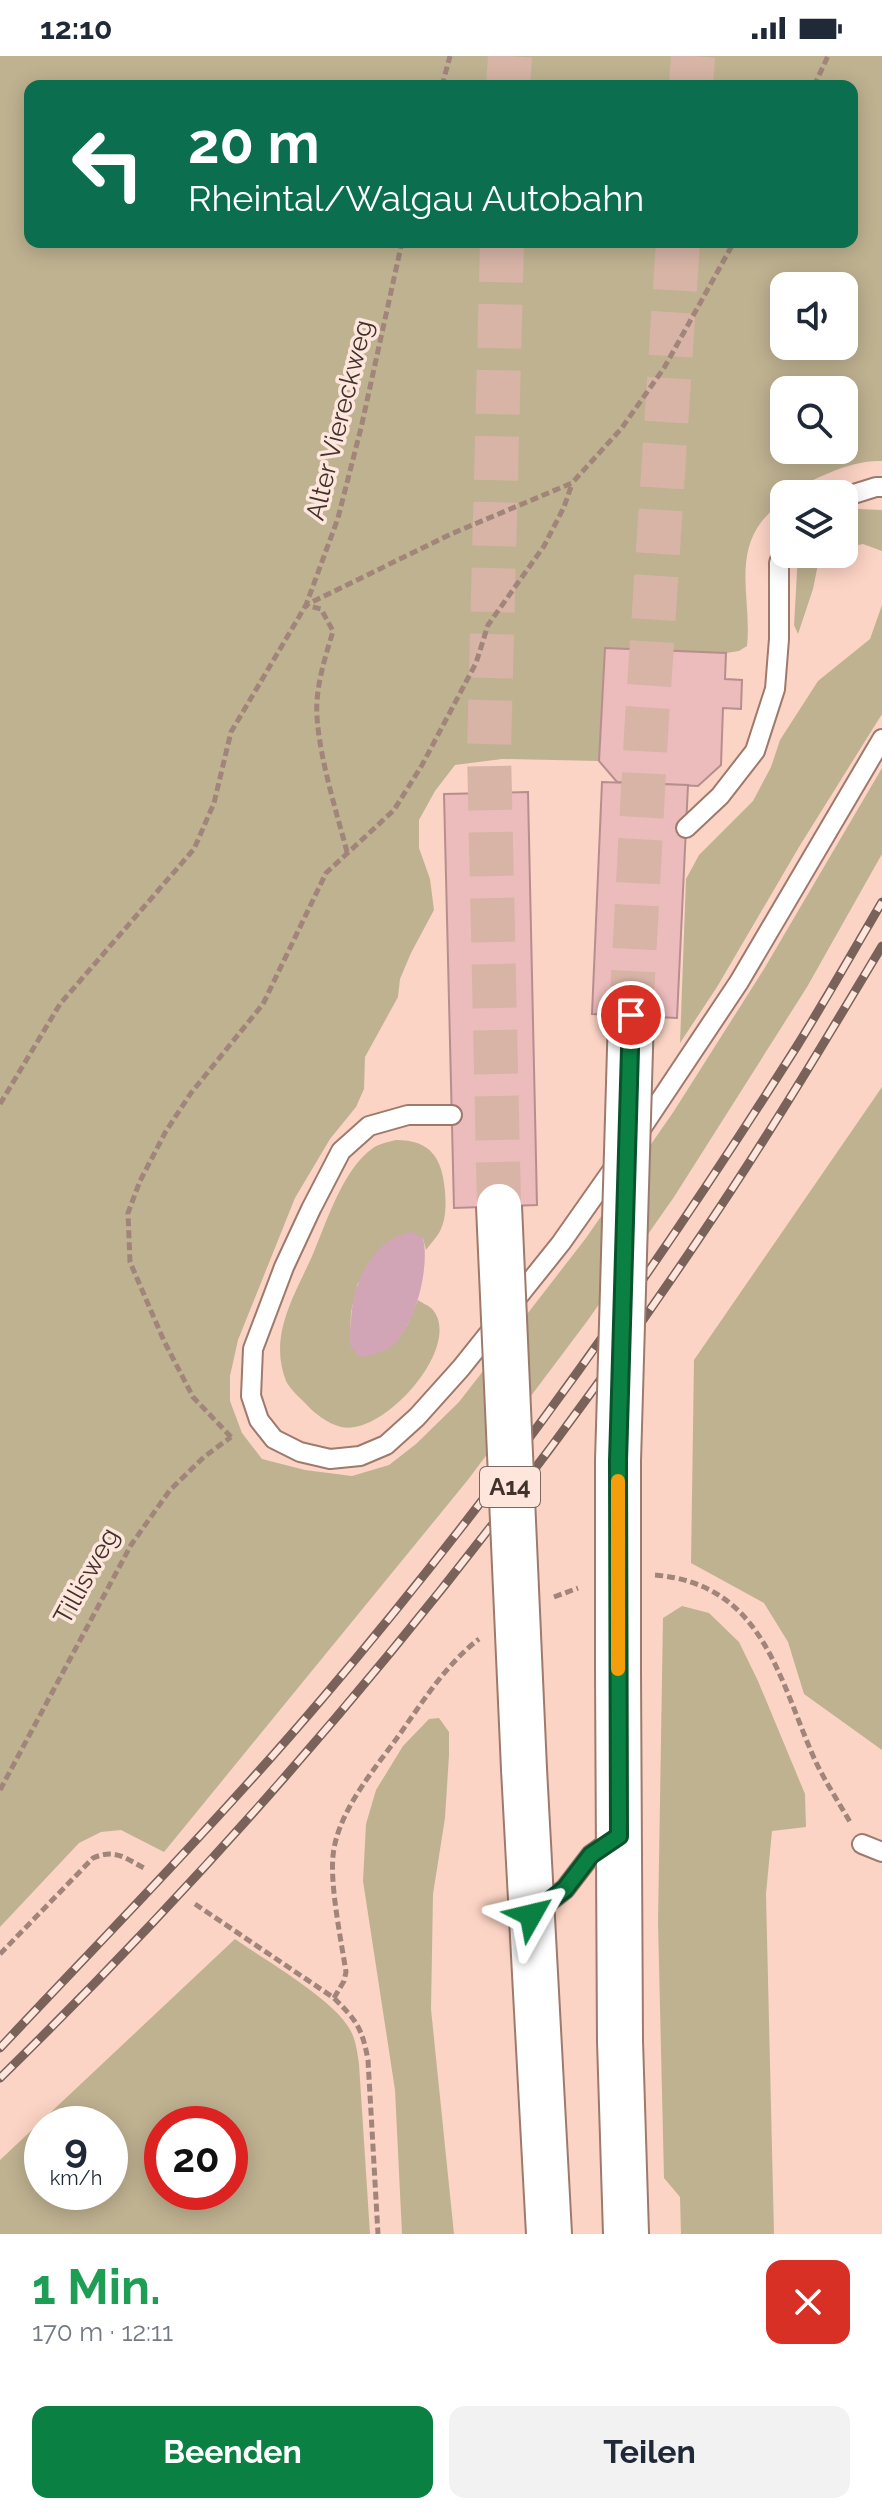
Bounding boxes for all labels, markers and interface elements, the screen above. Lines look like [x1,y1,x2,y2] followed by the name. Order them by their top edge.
[40,11,112,46] text: 12:10
[188,110,320,176] text: 20 m
[56,112,160,216] icon: left
[188,177,644,219] text: Rheintal/Walgau Autobahn
[770,272,858,568] map controls
[770,272,858,360] button: sound
[300,317,378,523] street label: Alter Viereckweg
[770,376,858,464] button: search
[770,480,858,568] button: layers
[597,981,665,1049] pin
[609,993,653,1037] icon: arrive
[480,1467,540,1507] road number: A14
[47,1523,125,1629] street label: Tillisweg
[489,1873,573,1957] position arrow
[144,2106,248,2210] speed limit sign: 20
[64,2124,88,2171] text: 9
[50,2166,102,2190] text: km/h
[32,2259,161,2315] text: 1 Min.
[766,2260,850,2344] button: close
[32,2317,173,2347] text: 170 m · 12:11
[32,2406,433,2498] button: Beenden
[449,2406,850,2498] button: Teilen

